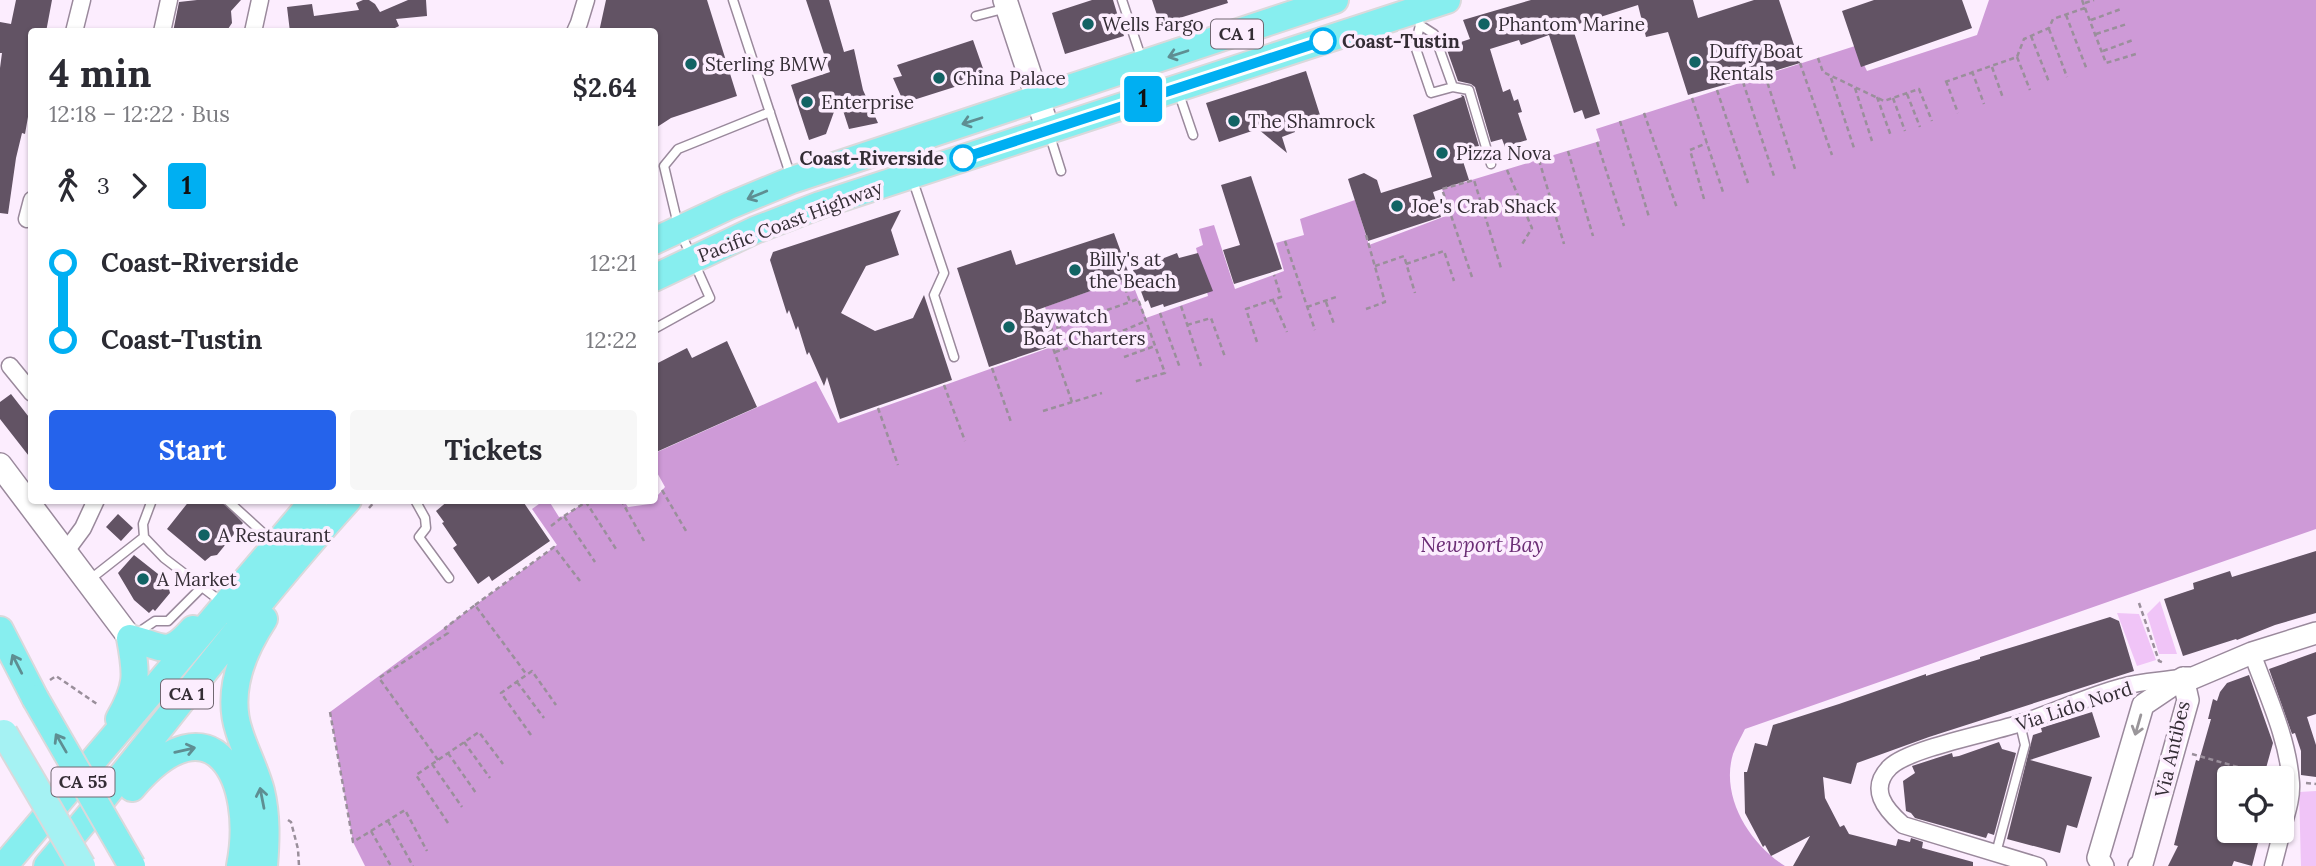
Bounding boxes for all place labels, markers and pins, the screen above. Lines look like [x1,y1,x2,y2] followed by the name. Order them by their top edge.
[1102,12,1204,36] place label: Wells Fargo
[1498,12,1645,36] place label: Phantom Marine
[1080,16,1096,32] marker: Wells Fargo
[1476,16,1492,32] marker: Phantom Marine
[1310,28,1336,54] marker: Coast-Tustin
[1342,29,1460,53] place label: Coast-Tustin
[1709,39,1803,85] place label: Duffy Boat Rentals
[705,52,828,76] place label: Sterling BMW
[1687,54,1703,70] marker: Duffy Boat Rentals
[683,56,699,72] marker: Sterling BMW
[953,66,1066,90] place label: China Palace
[931,70,947,86] marker: China Palace
[821,90,914,114] place label: Enterprise
[799,94,815,110] marker: Enterprise
[1248,109,1376,133] place label: The Shamrock
[1226,113,1242,129] marker: The Shamrock
[1456,141,1552,165] place label: Pizza Nova
[950,145,976,171] marker: Coast-Riverside
[1434,145,1450,161] marker: Pizza Nova
[799,146,944,170] place label: Coast-Riverside
[1410,194,1557,218] place label: Joe's Crab Shack
[1389,198,1405,214] marker: Joe's Crab Shack
[1089,247,1176,293] place label: Billy's at the Beach
[1067,262,1083,278] marker: Billy's at the Beach
[1023,304,1146,350] place label: Baywatch Boat Charters
[1001,319,1017,335] marker: Baywatch Boat Charters
[217,523,331,547] place label: A Restaurant
[196,527,212,543] marker: A Restaurant
[156,567,238,591] place label: A Market
[135,571,151,587] marker: A Market

